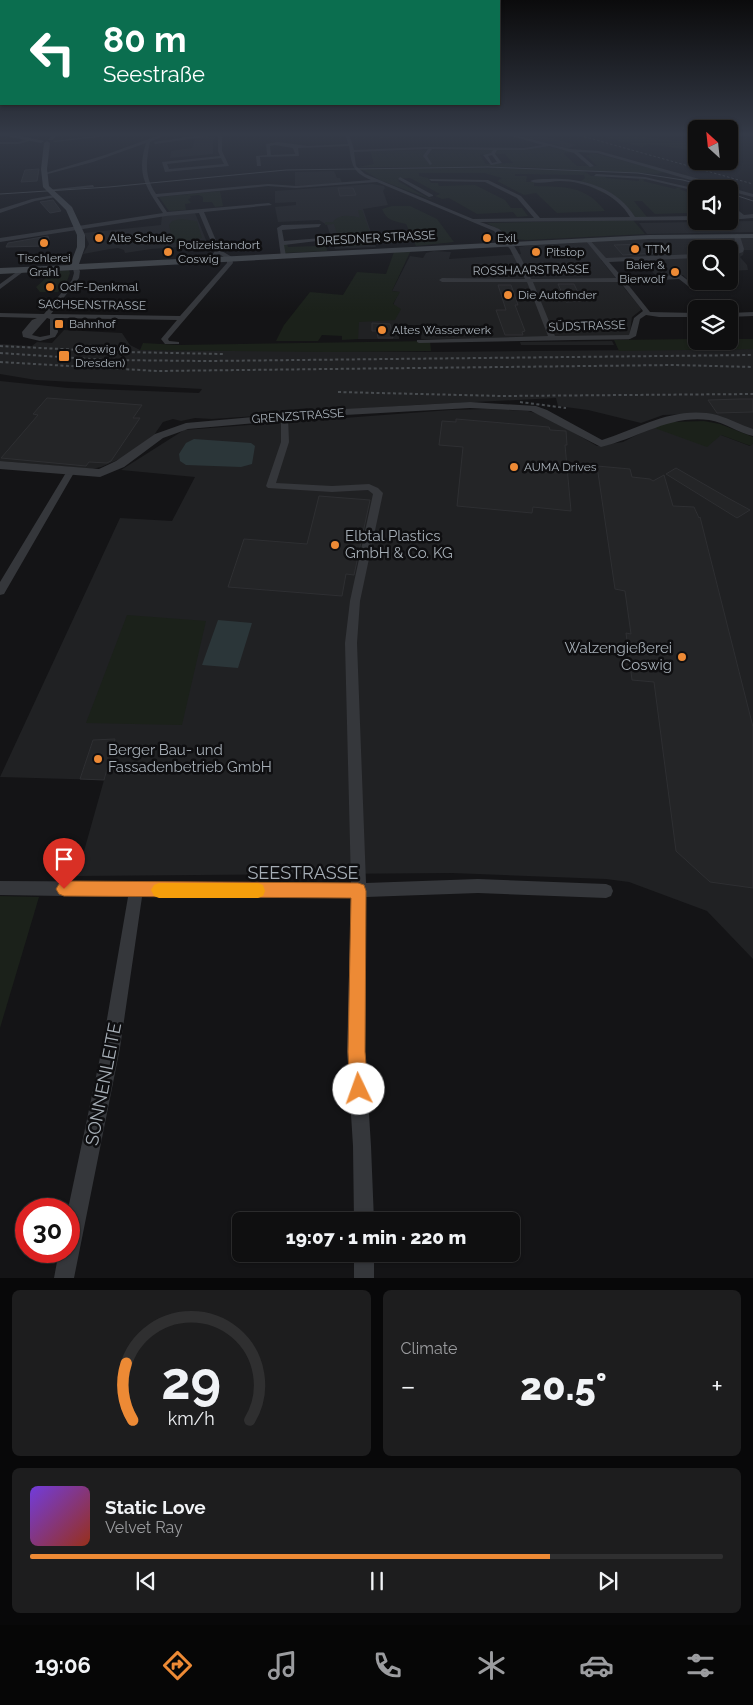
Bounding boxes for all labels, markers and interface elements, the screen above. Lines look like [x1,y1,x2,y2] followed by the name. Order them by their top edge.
[103,19,187,60] text: 80 m
[20,20,85,85] icon: left
[103,61,205,87] text: Seestraße
[688,120,738,170] north arrow
[688,120,738,350] map controls
[688,180,738,230] button: sound
[316,228,436,248] street label: DRESDNER STRASSE
[109,231,173,245] place label: Alte Schule
[497,231,517,245] place label: Exil
[93,232,105,244] marker: Alte Schule
[481,232,493,244] marker: Exil
[38,237,50,249] marker: Tischlerei Grahl
[178,238,260,266] place label: Polizeistandort Coswig
[688,240,738,290] button: search
[645,242,670,256] place label: TTM
[629,243,641,255] marker: TTM
[546,245,584,259] place label: Pitstop
[162,246,174,258] marker: Polizeistandort Coswig
[530,246,542,258] marker: Pitstop
[17,251,71,279] place label: Tischlerei Grahl
[619,258,666,286] place label: Baier & Bierwolf
[473,262,589,278] street label: ROSSHAARSTRASSE
[669,266,681,278] marker: Baier & Bierwolf
[60,280,139,294] place label: OdF-Denkmal
[44,281,56,293] marker: OdF-Denkmal
[518,288,598,302] place label: Die Autofinder
[502,289,514,301] marker: Die Autofinder
[38,297,146,313] street label: SACHSENSTRASSE
[688,300,738,350] button: layers
[69,317,117,331] place label: Bahnhof
[53,318,65,330] marker: Bahnhof
[548,318,626,334] street label: SÜDSTRASSE
[392,323,492,337] place label: Altes Wasserwerk
[376,324,388,336] marker: Altes Wasserwerk
[75,342,130,370] place label: Coswig (b Dresden)
[57,349,71,363] marker: Coswig (b Dresden)
[251,406,345,426] street label: GRENZSTRASSE
[524,460,597,474] place label: AUMA Drives
[508,461,520,473] marker: AUMA Drives
[345,527,453,562] place label: Elbtal Plastics GmbH & Co. KG
[329,539,341,551] marker: Elbtal Plastics GmbH & Co. KG
[565,639,672,674] place label: Walzengießerei Coswig
[676,651,688,663] marker: Walzengießerei Coswig
[108,741,272,776] place label: Berger Bau- und Fassadenbetrieb GmbH
[92,753,104,765] marker: Berger Bau- und Fassadenbetrieb GmbH
[43,838,85,889] pin
[50,845,78,873] icon: arrive
[247,862,359,883] street label: SEESTRASSE
[81,1021,125,1147] street label: SONNENLEITE
[332,1062,384,1114] position arrow
[15,1198,80,1263] speed limit sign: 30
[286,1226,466,1248] text: 19:07 · 1 min · 220 m
[401,1339,457,1358] text: Climate
[161,1350,221,1411] text: 29
[520,1364,607,1409] text: 20.5°
[401,1370,416,1403] text: −
[711,1370,723,1403] text: +
[168,1408,215,1429] text: km/h
[105,1496,206,1518] text: Static Love
[105,1518,183,1537] text: Velvet Ray
[132,1567,160,1595] icon: previous
[363,1567,391,1595] icon: pause
[594,1567,622,1595] icon: next
[160,1648,195,1683] icon: directions
[265,1648,300,1683] icon: music
[370,1648,405,1683] icon: phone
[474,1648,509,1683] icon: climate
[579,1648,614,1683] icon: car
[683,1648,718,1683] icon: filters
[35,1652,91,1678] text: 19:06

